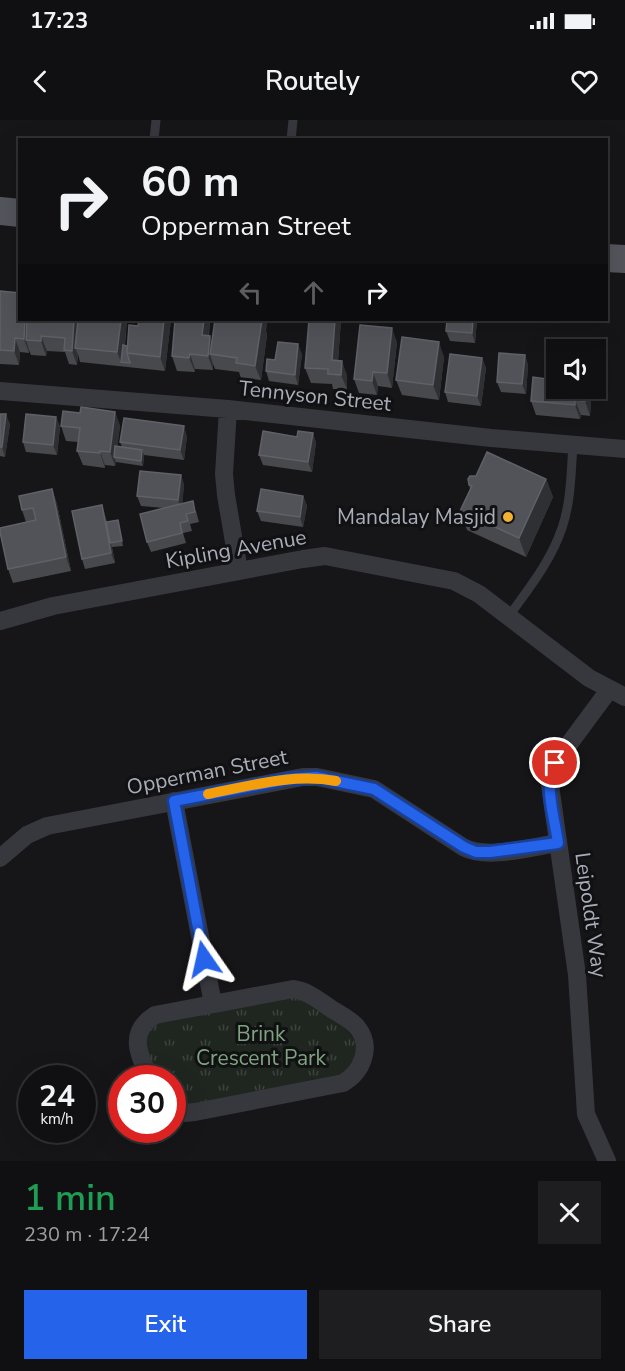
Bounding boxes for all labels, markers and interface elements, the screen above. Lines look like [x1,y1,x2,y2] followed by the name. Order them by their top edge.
[30,6,88,36] text: 17:23
[265,63,360,100] text: Routely
[24,65,57,98] icon: back
[568,65,601,98] icon: heart
[141,154,240,211] text: 60 m
[42,162,120,240] icon: right
[141,208,351,245] text: Opperman Street
[234,276,267,309] icon: left
[297,276,330,309] icon: ahead
[360,276,393,309] icon: right
[546,339,606,399] map controls
[546,339,606,399] button: sound
[237,374,393,418] street label: Tennyson Street
[337,503,496,531] place label: Mandalay Masjid
[501,510,515,524] marker: Mandalay Masjid
[163,523,309,575] street label: Kipling Avenue
[529,737,580,788] pin
[124,743,290,801] street label: Opperman Street
[538,746,571,779] icon: arrive
[568,851,614,980] street label: Leipoldt Way
[172,927,236,991] position arrow
[196,1020,327,1072] park label: Brink Crescent Park
[108,1065,186,1143] speed limit sign: 30
[39,1076,75,1117] text: 24
[40,1109,74,1129] text: km/h
[24,1174,116,1223] text: 1 min
[538,1181,601,1244] button: close
[24,1221,150,1248] text: 230 m · 17:24
[24,1290,307,1359] button: Exit
[319,1290,601,1359] button: Share

